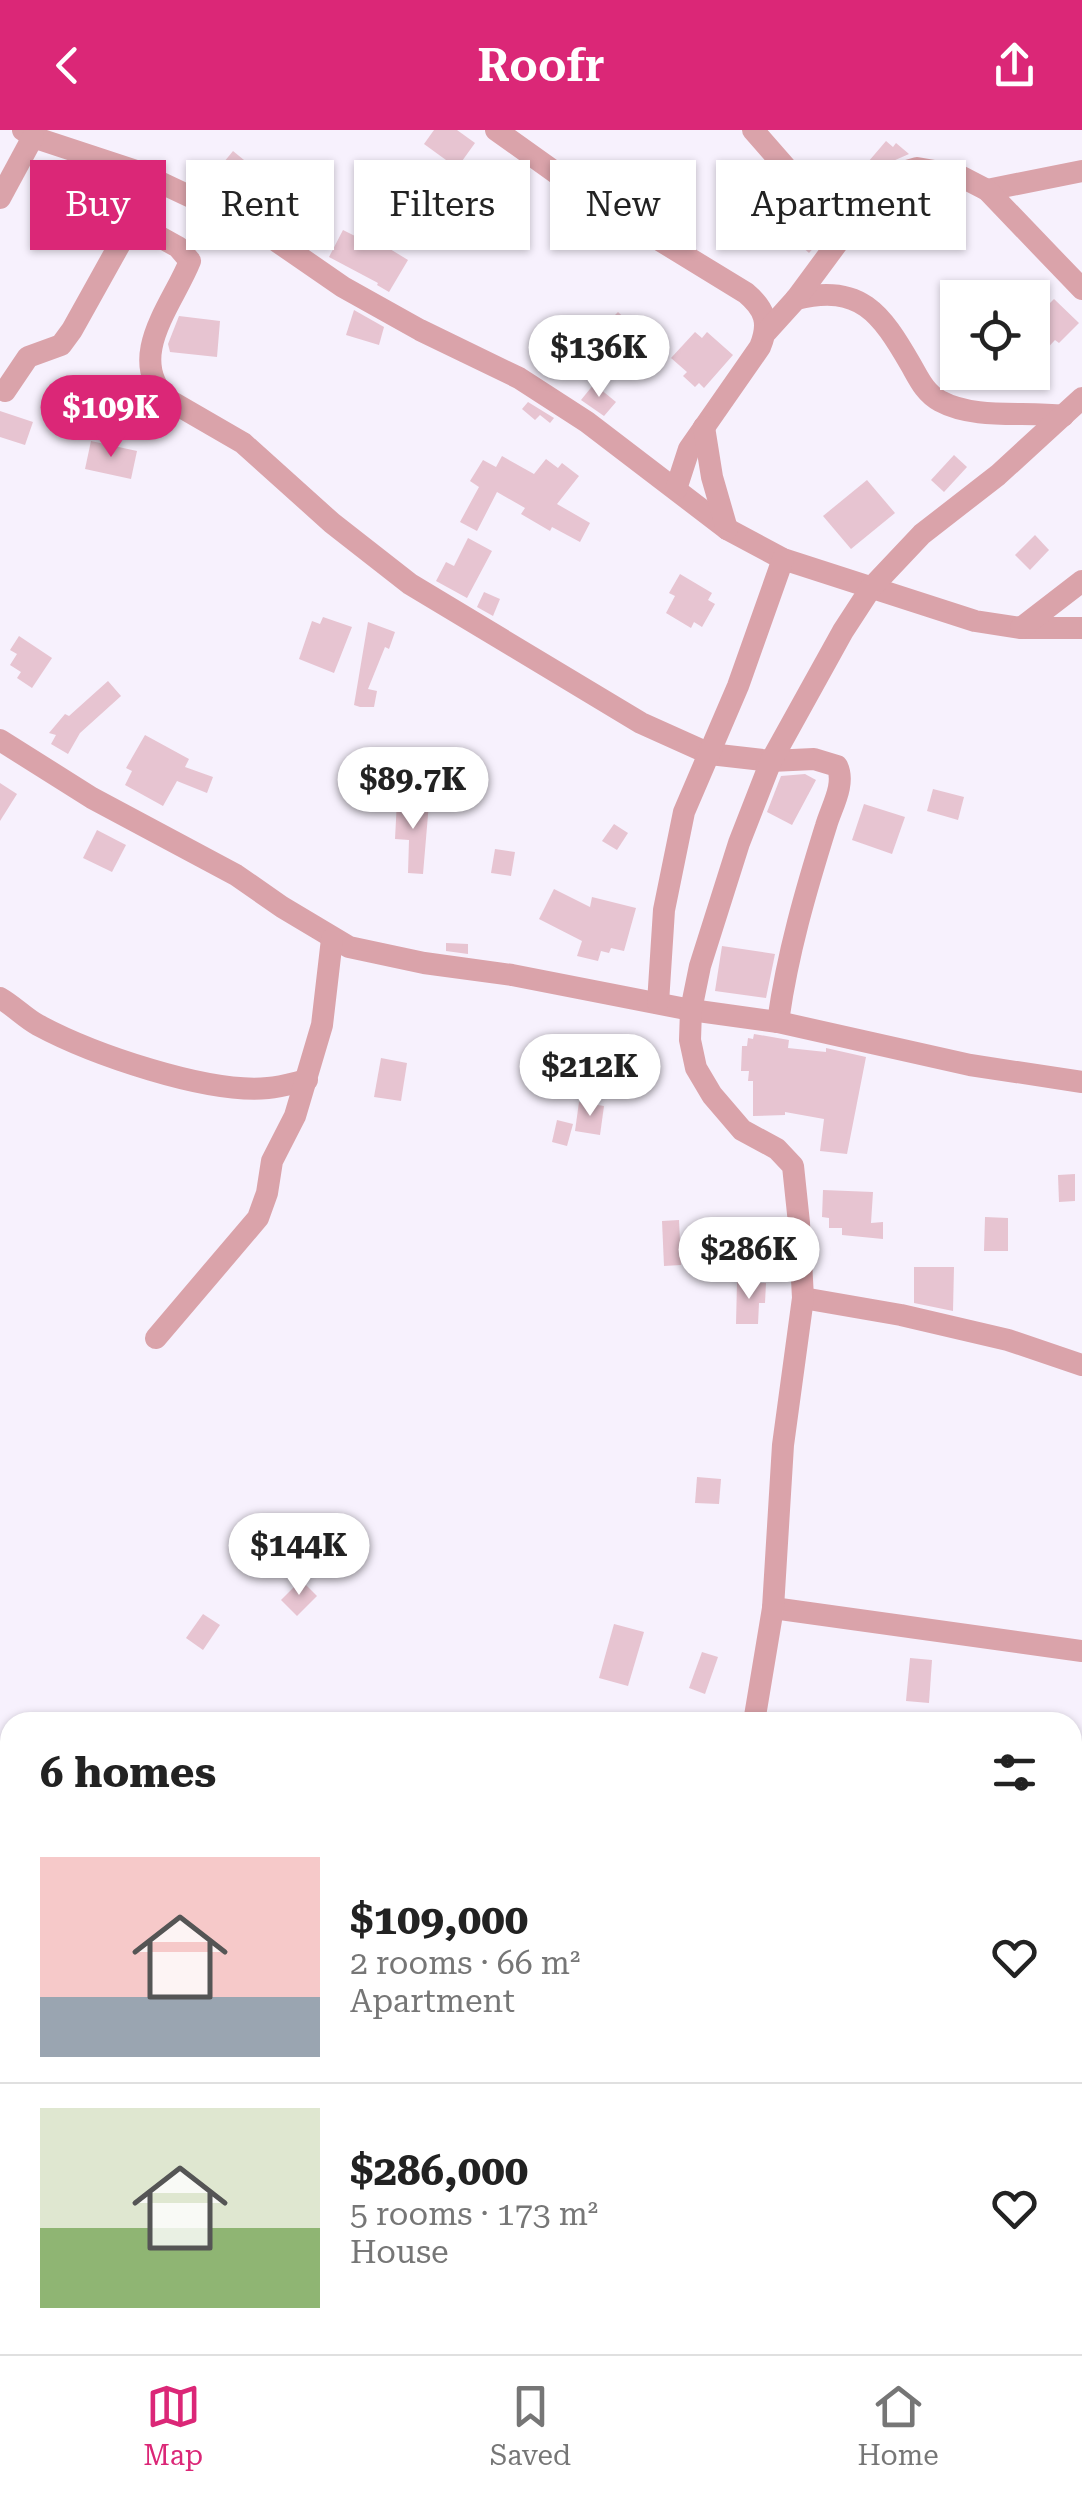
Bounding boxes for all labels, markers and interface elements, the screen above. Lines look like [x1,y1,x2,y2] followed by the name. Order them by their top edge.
[40,38,95,93] icon: back
[987,38,1042,93] icon: share
[477,39,605,92] text: Roofr
[30,160,166,250] chip: Buy
[186,160,334,250] chip: Rent
[354,160,530,250] chip: Filters
[550,160,696,250] chip: New
[716,160,966,250] chip: Apartment
[940,280,1050,390] map controls
[940,280,1050,390] button: locate
[529,315,669,400] pin: $136K
[551,328,647,366] text: $136K
[41,375,181,460] pin: $109K
[63,388,159,426] text: $109K
[332,747,494,832] pin: $89.7K
[360,760,466,798] text: $89.7K
[520,1034,660,1119] pin: $212K
[542,1047,638,1085] text: $212K
[679,1217,819,1302] pin: $286K
[701,1230,797,1268] text: $286K
[229,1513,369,1598] pin: $144K
[251,1526,347,1564] text: $144K
[987,1745,1042,1800] icon: filters
[40,1748,216,1797] text: 6 homes
[350,1895,528,1944] text: $109,000
[120,1897,240,2017] icon: home
[987,1930,1042,1985] icon: heart
[350,1944,580,1982] text: 2 rooms · 66 m²
[350,1982,515,2020] text: Apartment
[350,2146,528,2195] text: $286,000
[120,2148,240,2268] icon: home
[987,2181,1042,2236] icon: heart
[350,2195,598,2233] text: 5 rooms · 173 m²
[350,2233,449,2271] text: House
[143,2379,203,2472] tab: Map
[490,2379,571,2472] tab: Saved
[858,2379,939,2472] tab: Home

